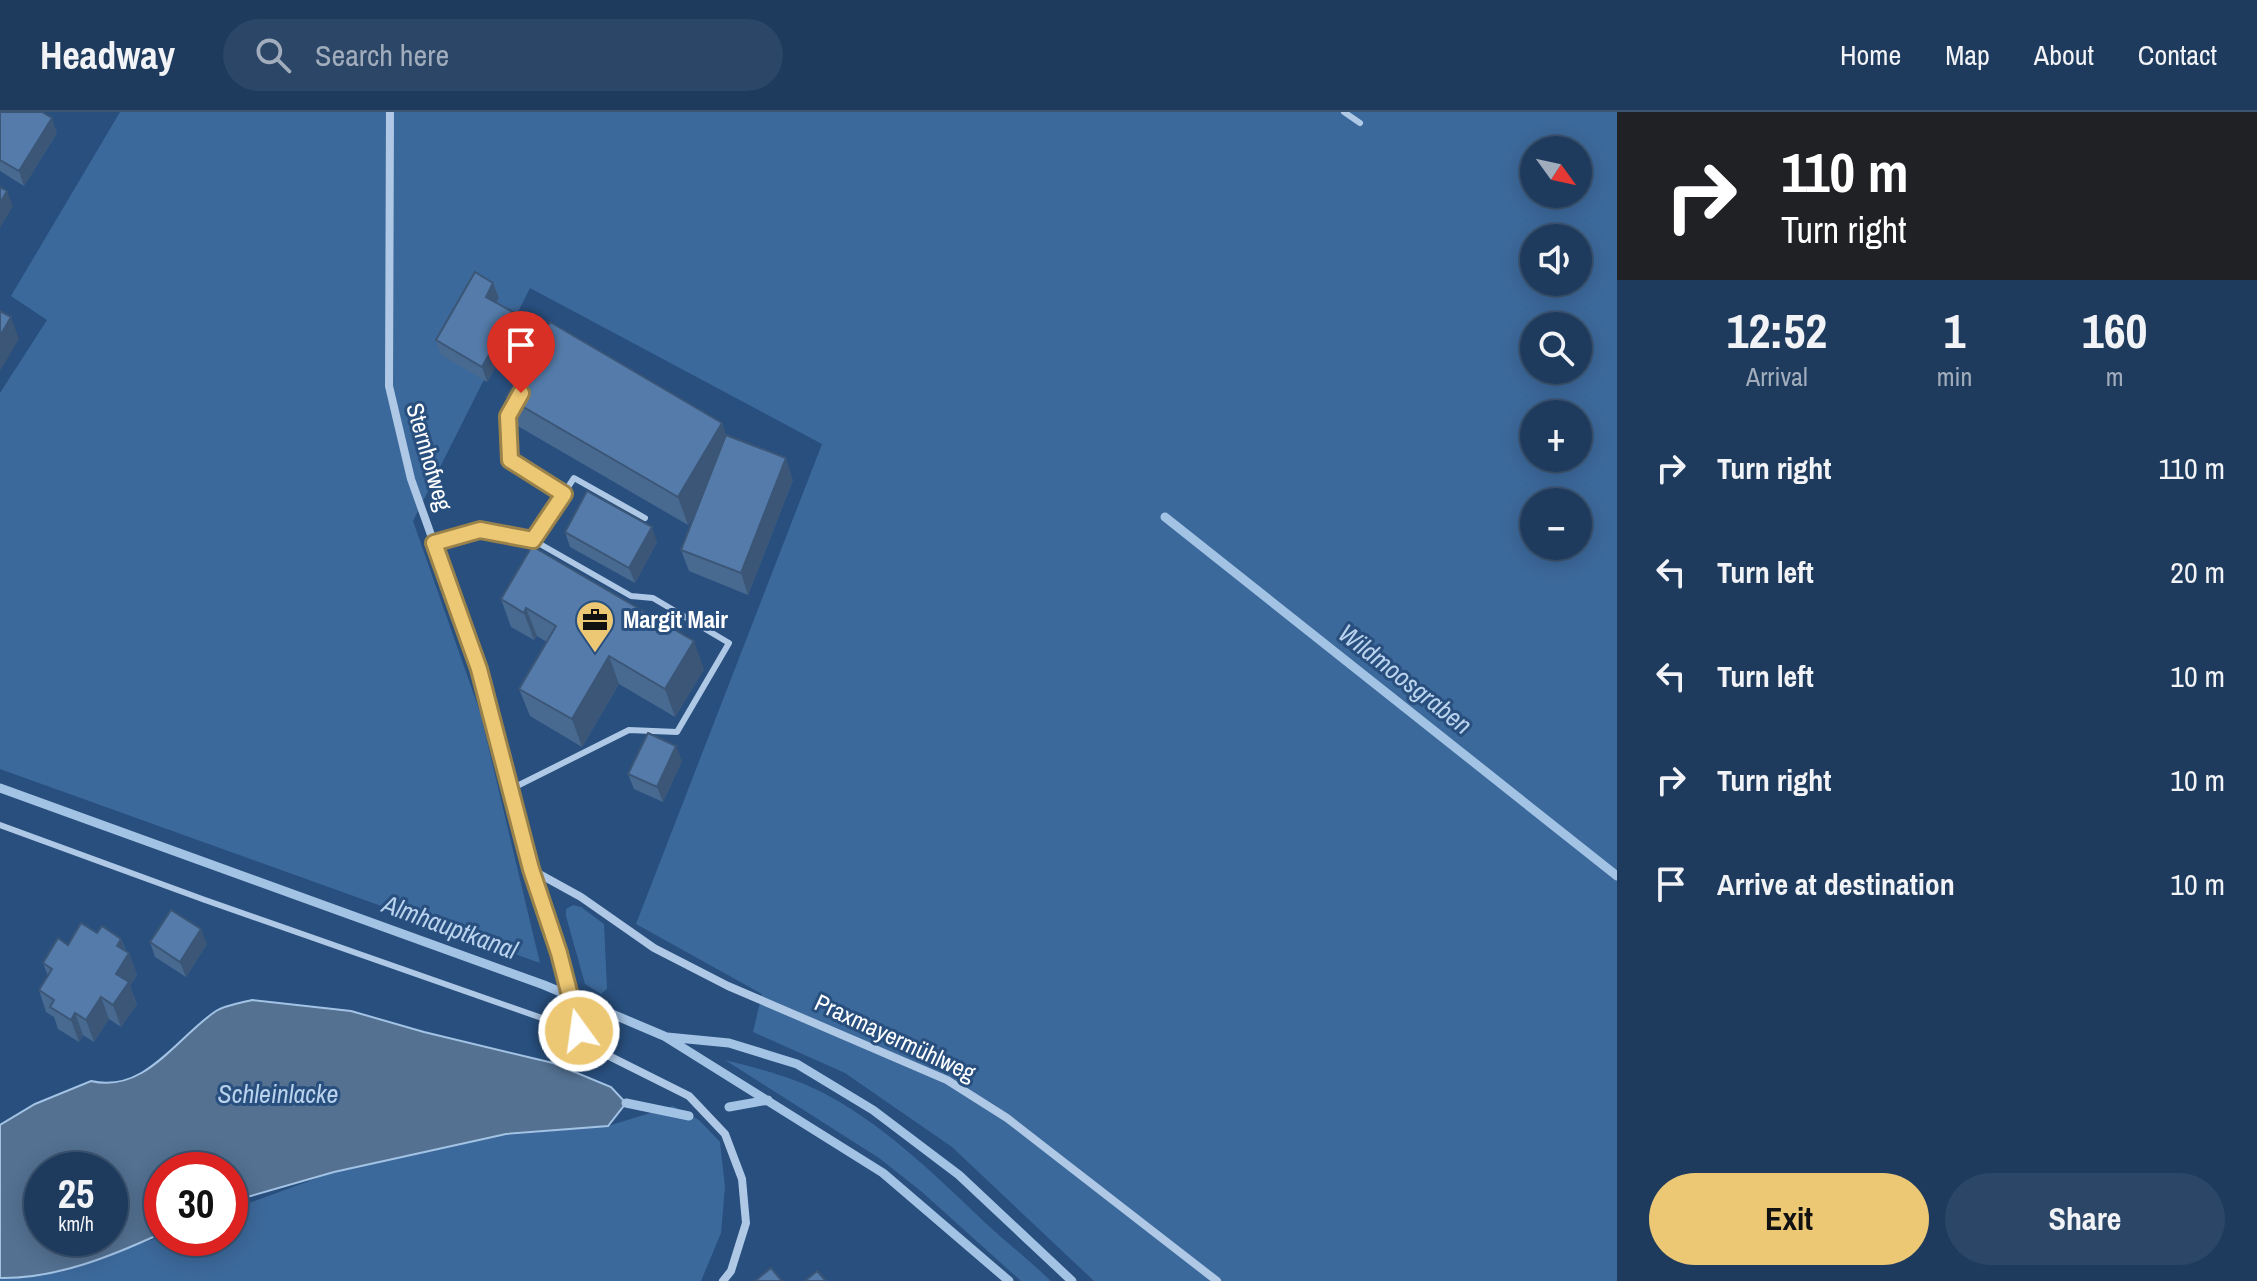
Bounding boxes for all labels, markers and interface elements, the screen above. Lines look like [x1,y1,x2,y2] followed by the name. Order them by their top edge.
[223,19,783,91] search box
[40,30,175,81] text: Headway
[251,33,295,77] icon: search
[315,35,449,75] text: Search here
[1840,36,1901,74] text: Home
[1945,36,1990,74] text: Map
[2034,36,2094,74] text: About
[2138,36,2217,74] text: Contact
[1781,134,1909,209] text: 110 m
[1520,136,1592,208] north arrow
[1520,136,1592,560] map controls
[1649,144,1753,248] icon: right
[1781,206,1906,254] text: Turn right
[1520,224,1592,296] button: sound
[1727,298,1827,363] text: 12:52
[1944,298,1965,363] text: 1
[2082,298,2147,363] text: 160
[487,311,555,393] pin
[1520,312,1592,384] button: search
[499,323,543,367] icon: arrive
[1746,359,1808,394] text: Arrival
[1937,359,1972,394] text: min
[2106,359,2124,394] text: m
[399,399,461,514] street label: Sternhofweg
[1520,400,1592,472] button: +
[1649,446,1693,490] icon: right
[1717,448,1831,488] text: Turn right
[2158,448,2225,488] text: 110 m
[1520,488,1592,560] button: −
[1649,550,1693,594] icon: left
[1717,552,1814,592] text: Turn left
[2170,552,2225,592] text: 20 m
[574,599,616,654] office icon: Margit Mair
[623,603,728,635] place label: Margit Mair
[1331,615,1479,742] water label: Wildmoosgraben
[1649,654,1693,698] icon: left
[1717,656,1814,696] text: Turn left
[2170,656,2225,696] text: 10 m
[1649,758,1693,802] icon: right
[1717,760,1831,800] text: Turn right
[2170,760,2225,800] text: 10 m
[1649,862,1693,906] icon: arrive
[1717,864,1955,904] text: Arrive at destination
[2170,864,2225,904] text: 10 m
[377,886,524,968] water label: Almhauptkanal
[810,986,981,1088] street label: Praxmayermühlweg
[537,989,621,1073] position arrow
[218,1076,338,1111] water label: Schleinlacke
[144,1152,248,1256] speed limit sign: 30
[58,1167,94,1220] text: 25
[1649,1173,1929,1265] button: Exit
[1945,1173,2225,1265] button: Share
[58,1210,94,1237] text: km/h

